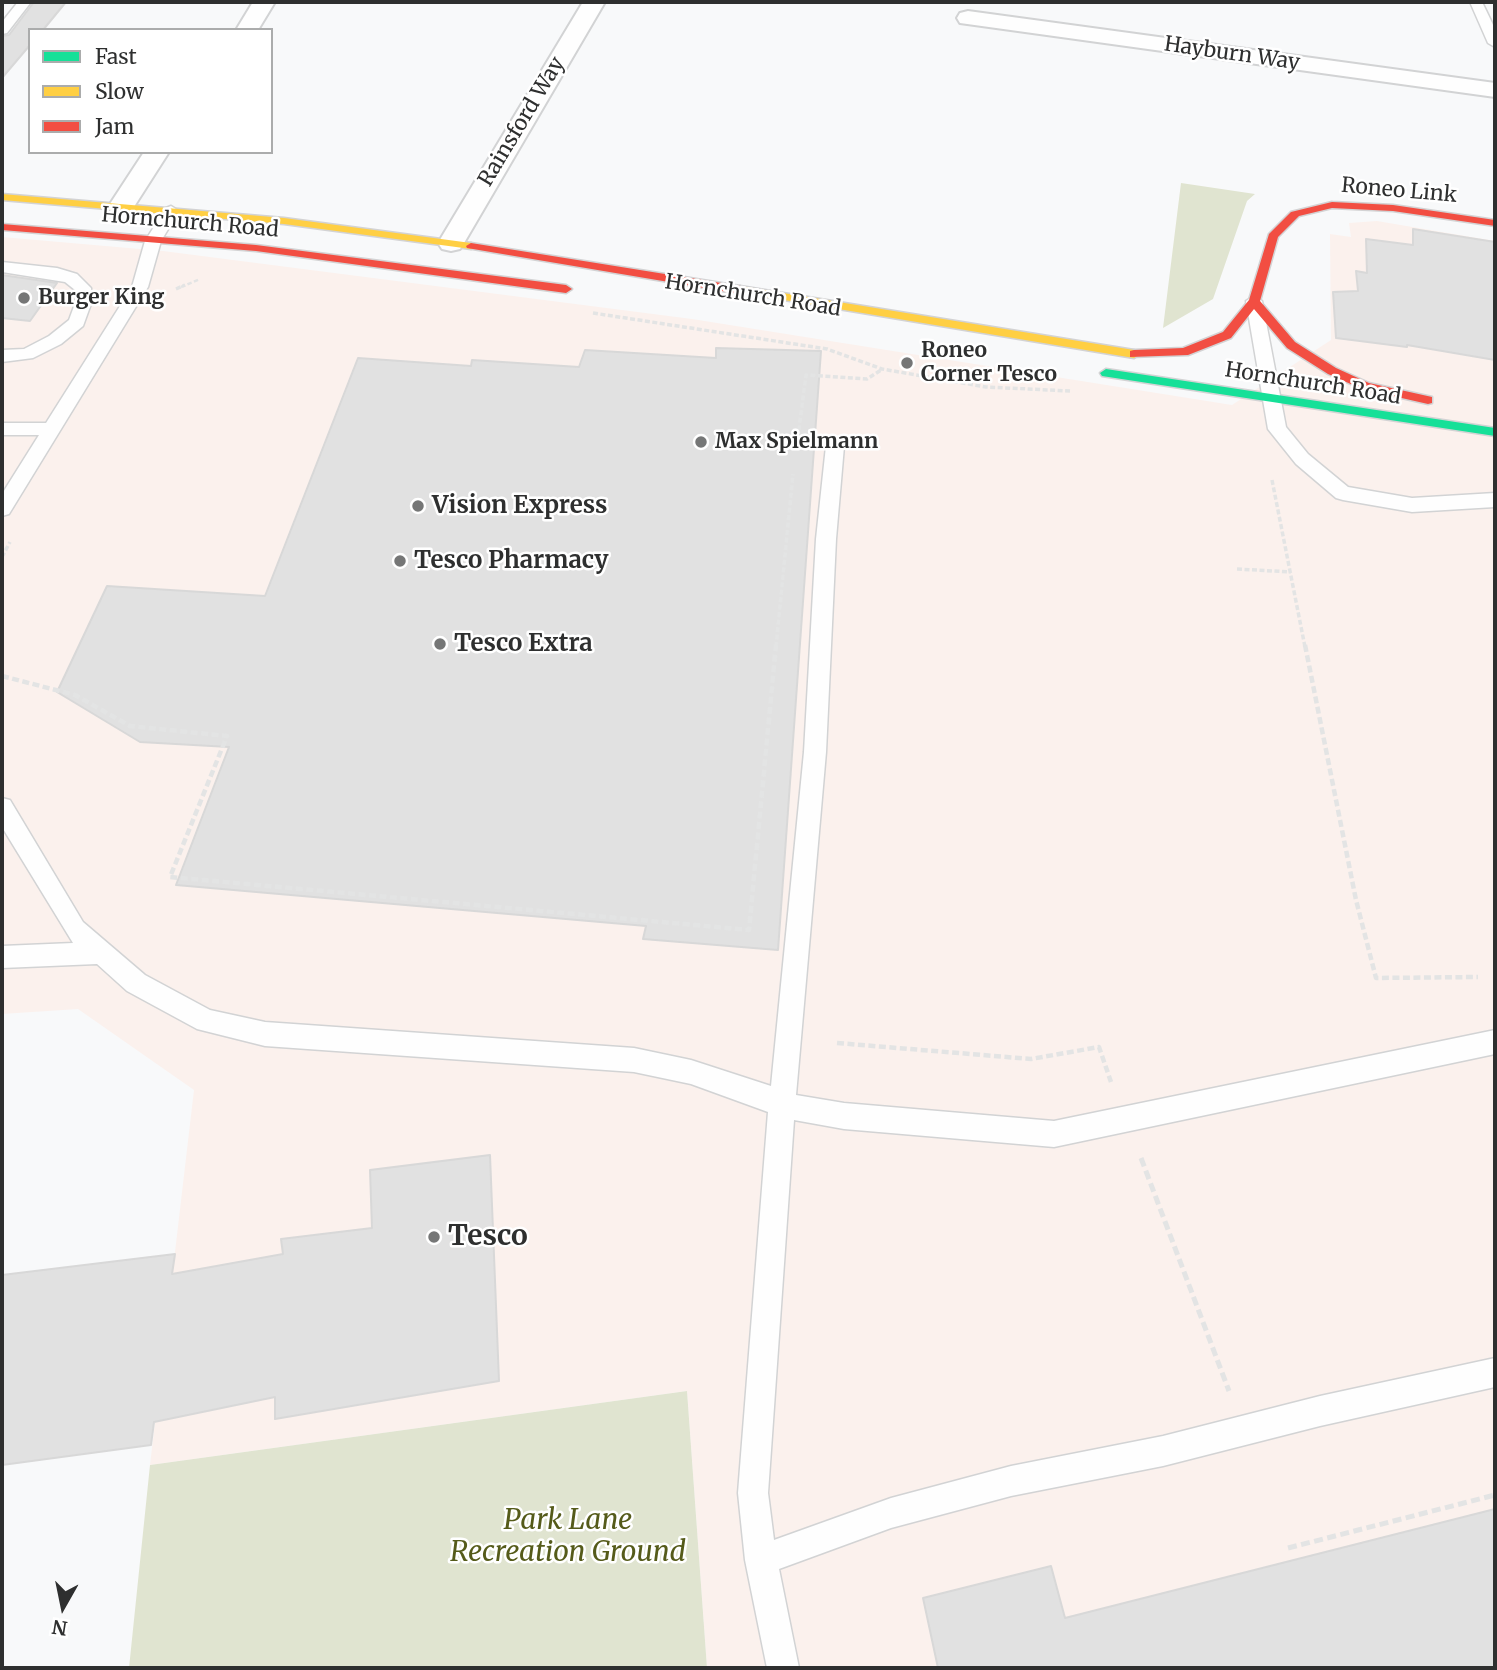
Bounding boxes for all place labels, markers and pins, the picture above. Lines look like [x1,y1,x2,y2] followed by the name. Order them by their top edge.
[38,285,164,311] place label: Burger King
[16,290,32,306] marker: Burger King
[921,338,1057,388] place label: Roneo Corner Tesco
[899,355,915,371] marker: Roneo Corner Tesco
[715,429,878,455] place label: Max Spielmann
[693,434,709,450] marker: Max Spielmann
[432,492,607,520] place label: Vision Express
[410,498,426,514] marker: Vision Express
[414,547,609,575] place label: Tesco Pharmacy
[392,553,408,569] marker: Tesco Pharmacy
[454,630,593,658] place label: Tesco Extra
[432,636,448,652] marker: Tesco Extra
[448,1220,528,1254] place label: Tesco
[426,1229,442,1245] marker: Tesco

